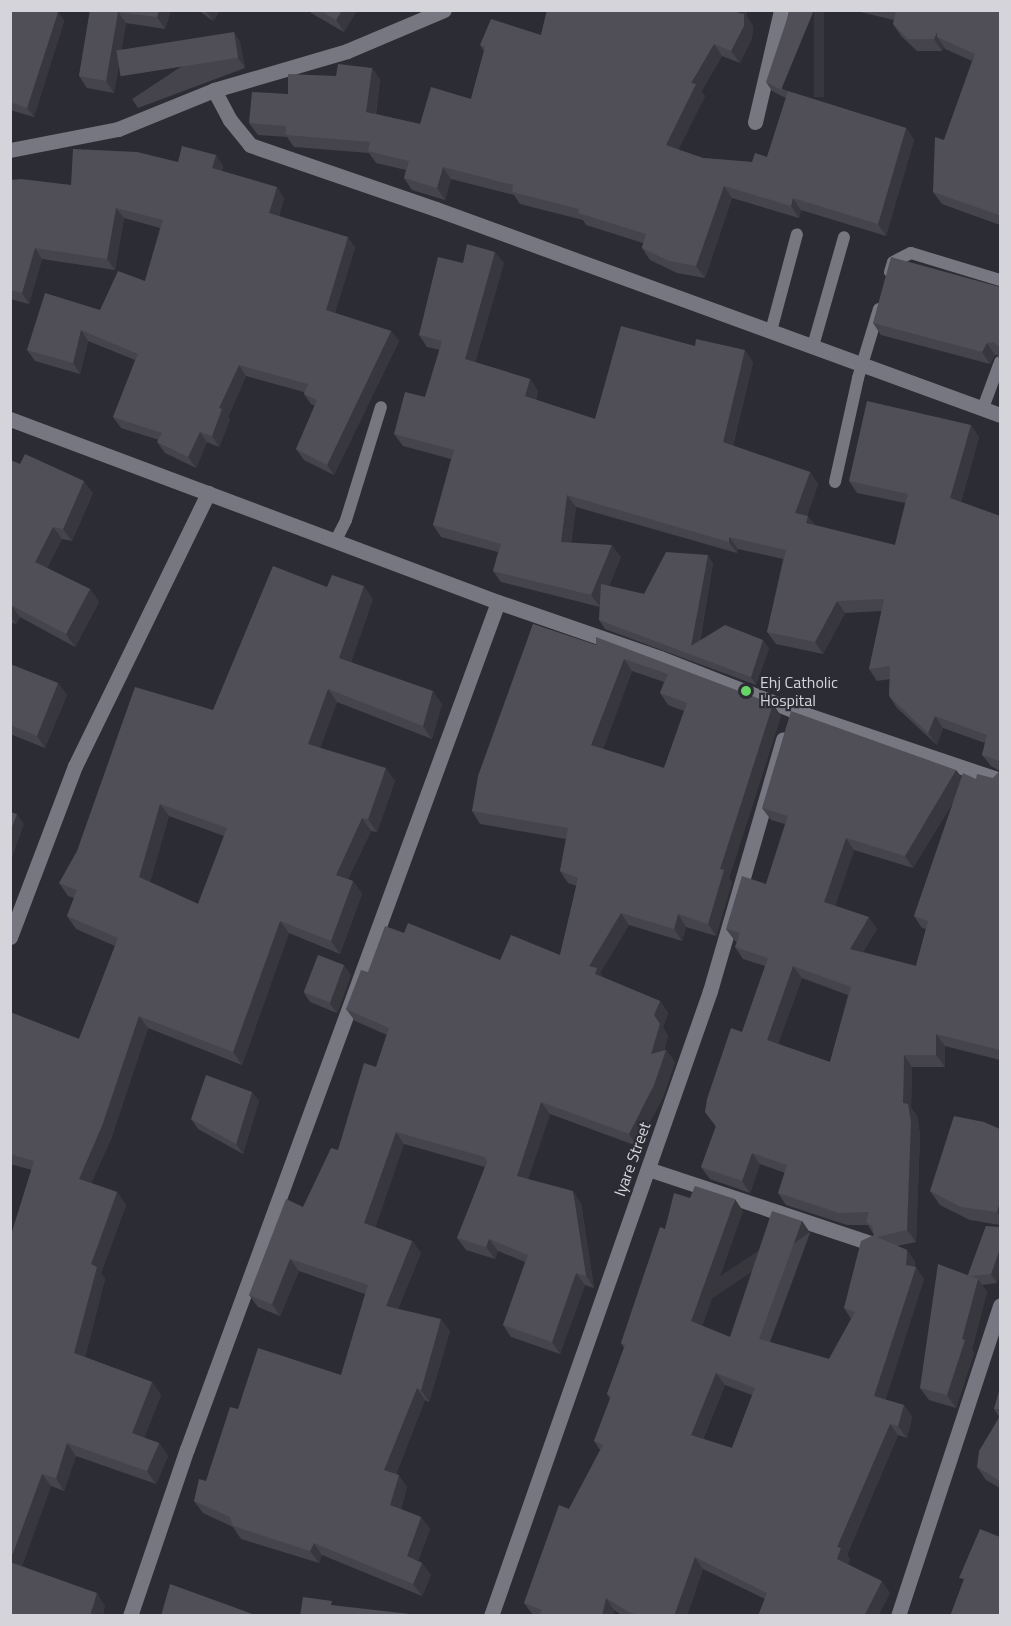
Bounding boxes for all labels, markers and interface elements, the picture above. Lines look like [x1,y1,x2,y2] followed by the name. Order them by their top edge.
[760,672,838,710] place label: Ehj Catholic Hospital
[737,682,755,700] marker: Ehj Catholic Hospital
[610,1119,654,1199] street label: Iyare Street

